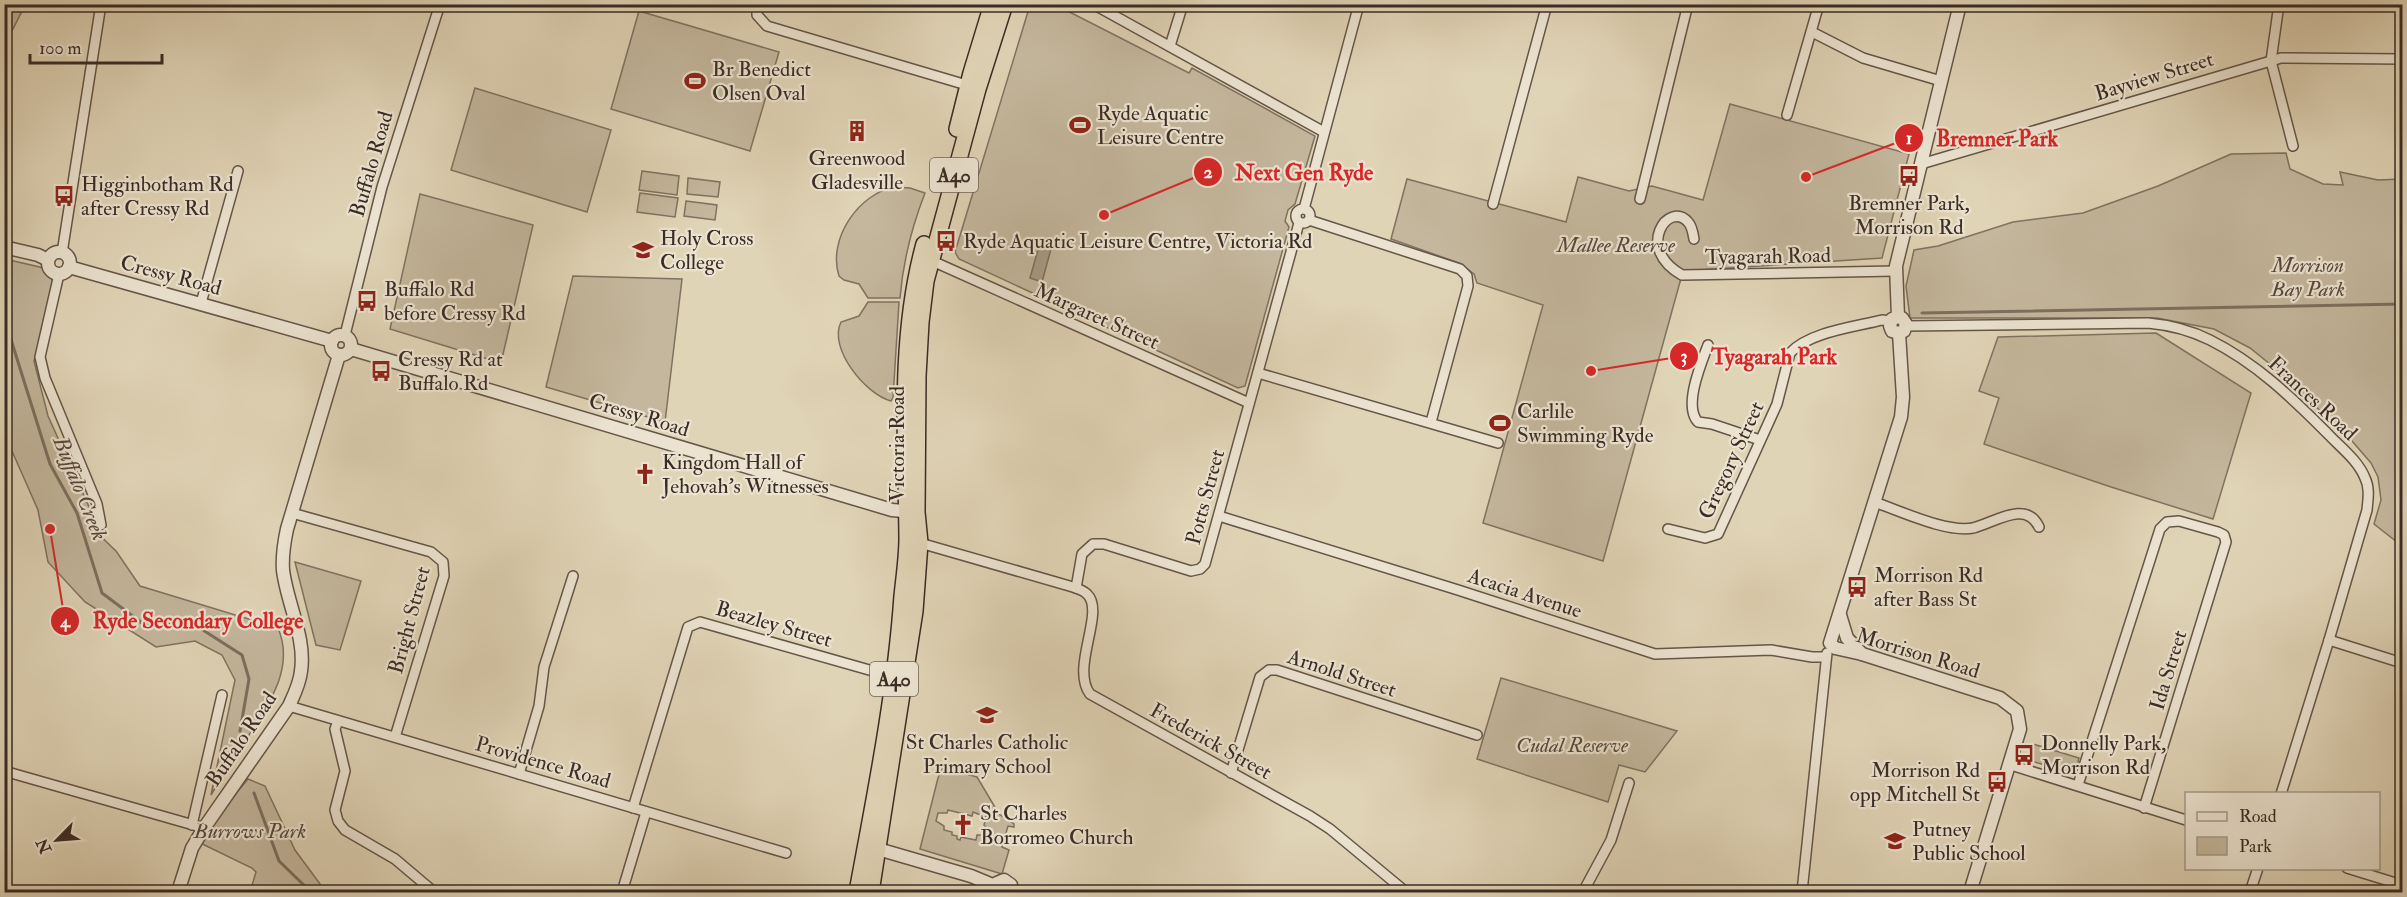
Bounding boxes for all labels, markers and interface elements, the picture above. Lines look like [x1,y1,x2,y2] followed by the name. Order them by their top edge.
[30,27,162,65] scale bar
[39,37,82,60] text: 100 m
[2092,46,2217,107] street label: Bayview Street
[712,56,811,107] place label: Br Benedict Olsen Oval
[683,69,707,93] sports icon: Br Benedict Olsen Oval
[1097,100,1224,151] place label: Ryde Aquatic Leisure Centre
[343,107,400,220] street label: Buffalo Road
[1068,113,1092,137] sports icon: Ryde Aquatic Leisure Centre
[1894,118,2070,158] callout: Bremner Park
[845,119,869,143] building icon: Greenwood Gladesville
[1936,125,2059,153] text: Bremner Park
[1906,127,1912,150] text: 1
[809,145,906,196] place label: Greenwood Gladesville
[1193,152,1385,192] callout: Next Gen Ryde
[930,158,978,192] road number: A40
[1234,159,1374,188] text: Next Gen Ryde
[1203,161,1213,184] text: 2
[1897,164,1921,188] bus stop icon: Bremner Park, Morrison Rd
[81,171,234,222] place label: Higginbotham Rd after Cressy Rd
[52,184,76,208] bus stop icon: Higginbotham Rd after Cressy Rd
[1848,190,1970,241] place label: Bremner Park, Morrison Rd
[660,225,753,276] place label: Holy Cross College
[963,228,1313,255] place label: Ryde Aquatic Leisure Centre, Victoria Rd
[934,229,958,253] bus stop icon: Ryde Aquatic Leisure Centre, Victoria Rd
[1555,232,1676,259] park label: Mallee Reserve
[631,238,655,262] school or university icon: Holy Cross College
[1705,242,1832,271] street label: Tyagarah Road
[117,249,225,302] street label: Cressy Road
[2270,252,2345,303] park label: Morrison Bay Park
[384,276,526,327] place label: Buffalo Rd before Cressy Rd
[1030,277,1164,356] street label: Margaret Street
[355,289,379,313] bus stop icon: Buffalo Rd before Cressy Rd
[1669,336,1849,376] callout: Tyagarah Park
[1710,343,1838,372] text: Tyagarah Park
[1681,345,1688,368] text: 3
[398,346,503,397] place label: Cressy Rd at Buffalo Rd
[2262,350,2364,447] street label: Frances Road
[369,359,393,383] bus stop icon: Cressy Rd at Buffalo Rd
[884,385,911,502] street label: Victoria Road
[585,387,693,444] street label: Cressy Road
[1692,397,1771,523] street label: Gregory Street
[1517,398,1654,449] place label: Carlile Swimming Ryde
[1488,411,1512,435] sports icon: Carlile Swimming Ryde
[46,431,114,545] water label: Buffalo Creek
[1180,446,1231,548] street label: Potts Street
[661,449,829,500] place label: Kingdom Hall of Jehovah's Witnesses
[633,462,657,486] church icon: Kingdom Hall of Jehovah's Witnesses
[1463,562,1586,625] street label: Acacia Avenue
[1874,562,1984,613] place label: Morrison Rd after Bass St
[382,563,437,677] street label: Bright Street
[1845,575,1869,599] bus stop icon: Morrison Rd after Bass St
[713,595,835,654] street label: Beazley Street
[50,601,315,641] callout: Ryde Secondary College
[93,607,304,636] text: Ryde Secondary College
[59,610,71,633] text: 4
[1853,622,1983,685] street label: Morrison Road
[2144,627,2193,713] street label: Ida Street
[1283,643,1400,704] street label: Arnold Street
[870,662,918,696] road number: A40
[200,686,283,792] street label: Buffalo Road
[1145,697,1277,786] street label: Frederick Street
[975,703,999,727] school or university icon: St Charles Catholic Primary School
[906,729,1069,780] place label: St Charles Catholic Primary School
[472,730,614,795] street label: Providence Road
[2041,730,2166,781] place label: Donnelly Park, Morrison Rd
[1516,732,1629,759] park label: Cudal Reserve
[2012,743,2036,767] bus stop icon: Donnelly Park, Morrison Rd
[1850,757,1981,808] place label: Morrison Rd opp Mitchell St
[1985,770,2009,794] bus stop icon: Morrison Rd opp Mitchell St
[2185,792,2380,870] legend
[980,800,1133,851] place label: St Charles Borromeo Church
[2239,805,2277,828] text: Road
[27,810,87,870] north arrow
[951,813,975,837] church icon: St Charles Borromeo Church
[1912,816,2026,867] place label: Putney Public School
[193,818,306,845] park label: Burrows Park
[1883,829,1907,853] school or university icon: Putney Public School
[32,835,57,858] text: N
[2239,835,2272,858] text: Park

